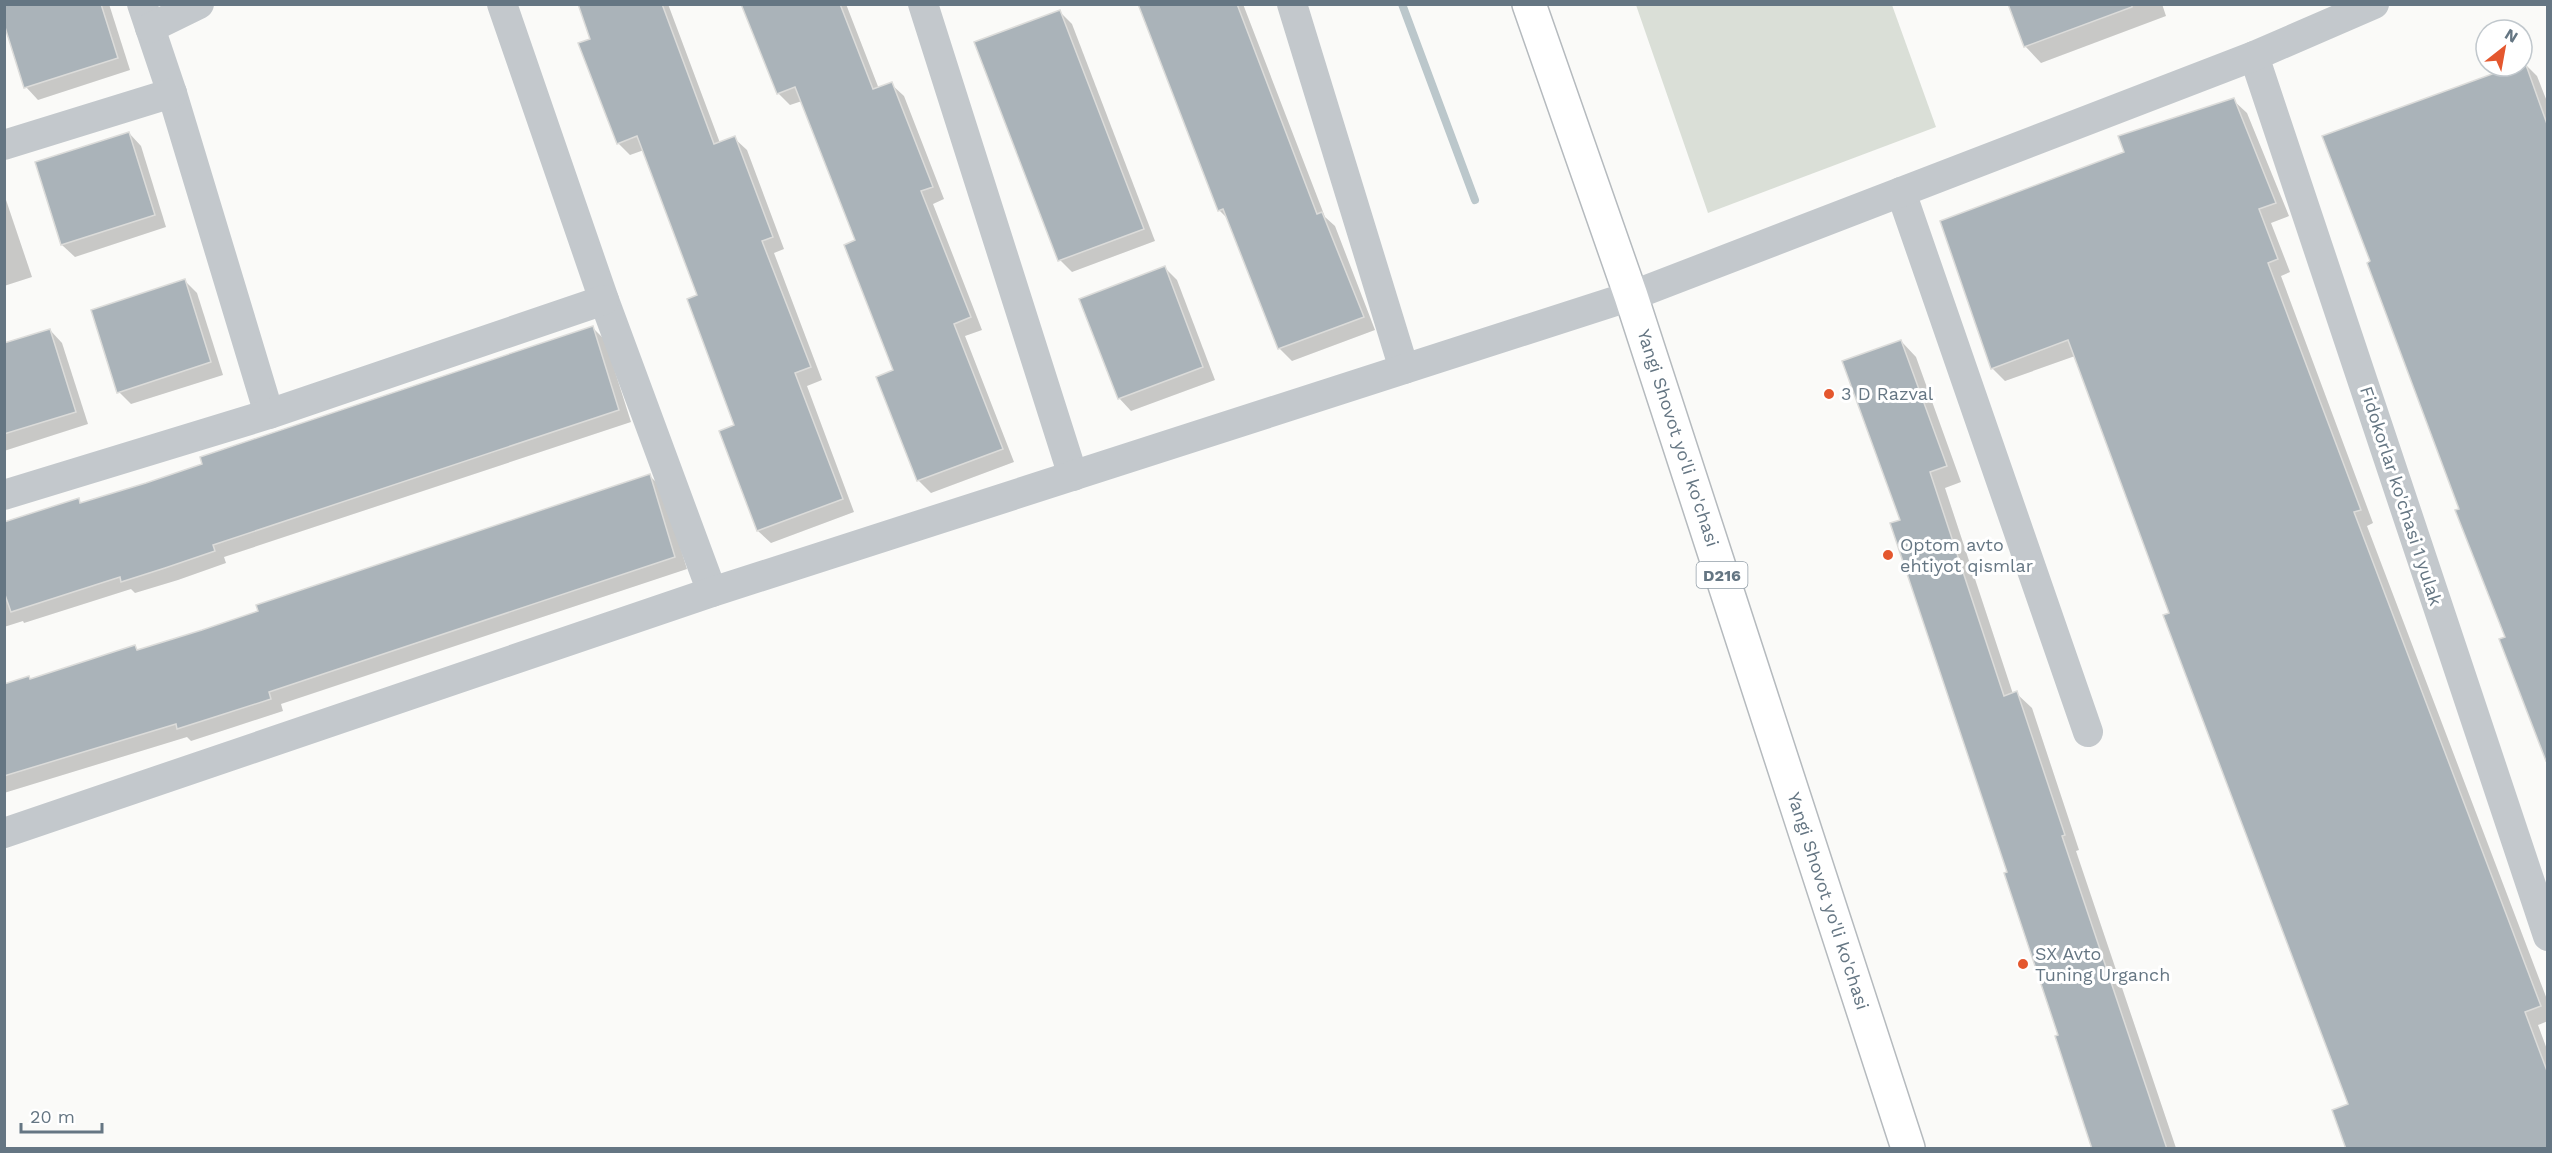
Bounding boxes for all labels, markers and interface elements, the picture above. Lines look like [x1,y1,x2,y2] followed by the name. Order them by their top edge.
[2474,18,2534,78] north arrow
[2501,24,2521,47] text: N
[1633,326,1724,549] street label: Yangi Shovot yo'li ko'chasi
[1841,383,1934,404] place label: 3 D Razval
[2356,384,2447,608] street label: Fidokorlar ko'chasi 1 yulak
[1822,387,1836,401] marker: 3 D Razval
[1900,534,2033,576] place label: Optom avto ehtiyot qismlar
[1881,548,1895,562] marker: Optom avto ehtiyot qismlar
[1696,562,1748,588] road number: D216
[1783,789,1874,1012] street label: Yangi Shovot yo'li ko'chasi
[2035,943,2170,985] place label: SX Avto Tuning Urganch
[2016,957,2030,971] marker: SX Avto Tuning Urganch
[21,1096,102,1134] scale bar
[30,1106,75,1127] text: 20 m

